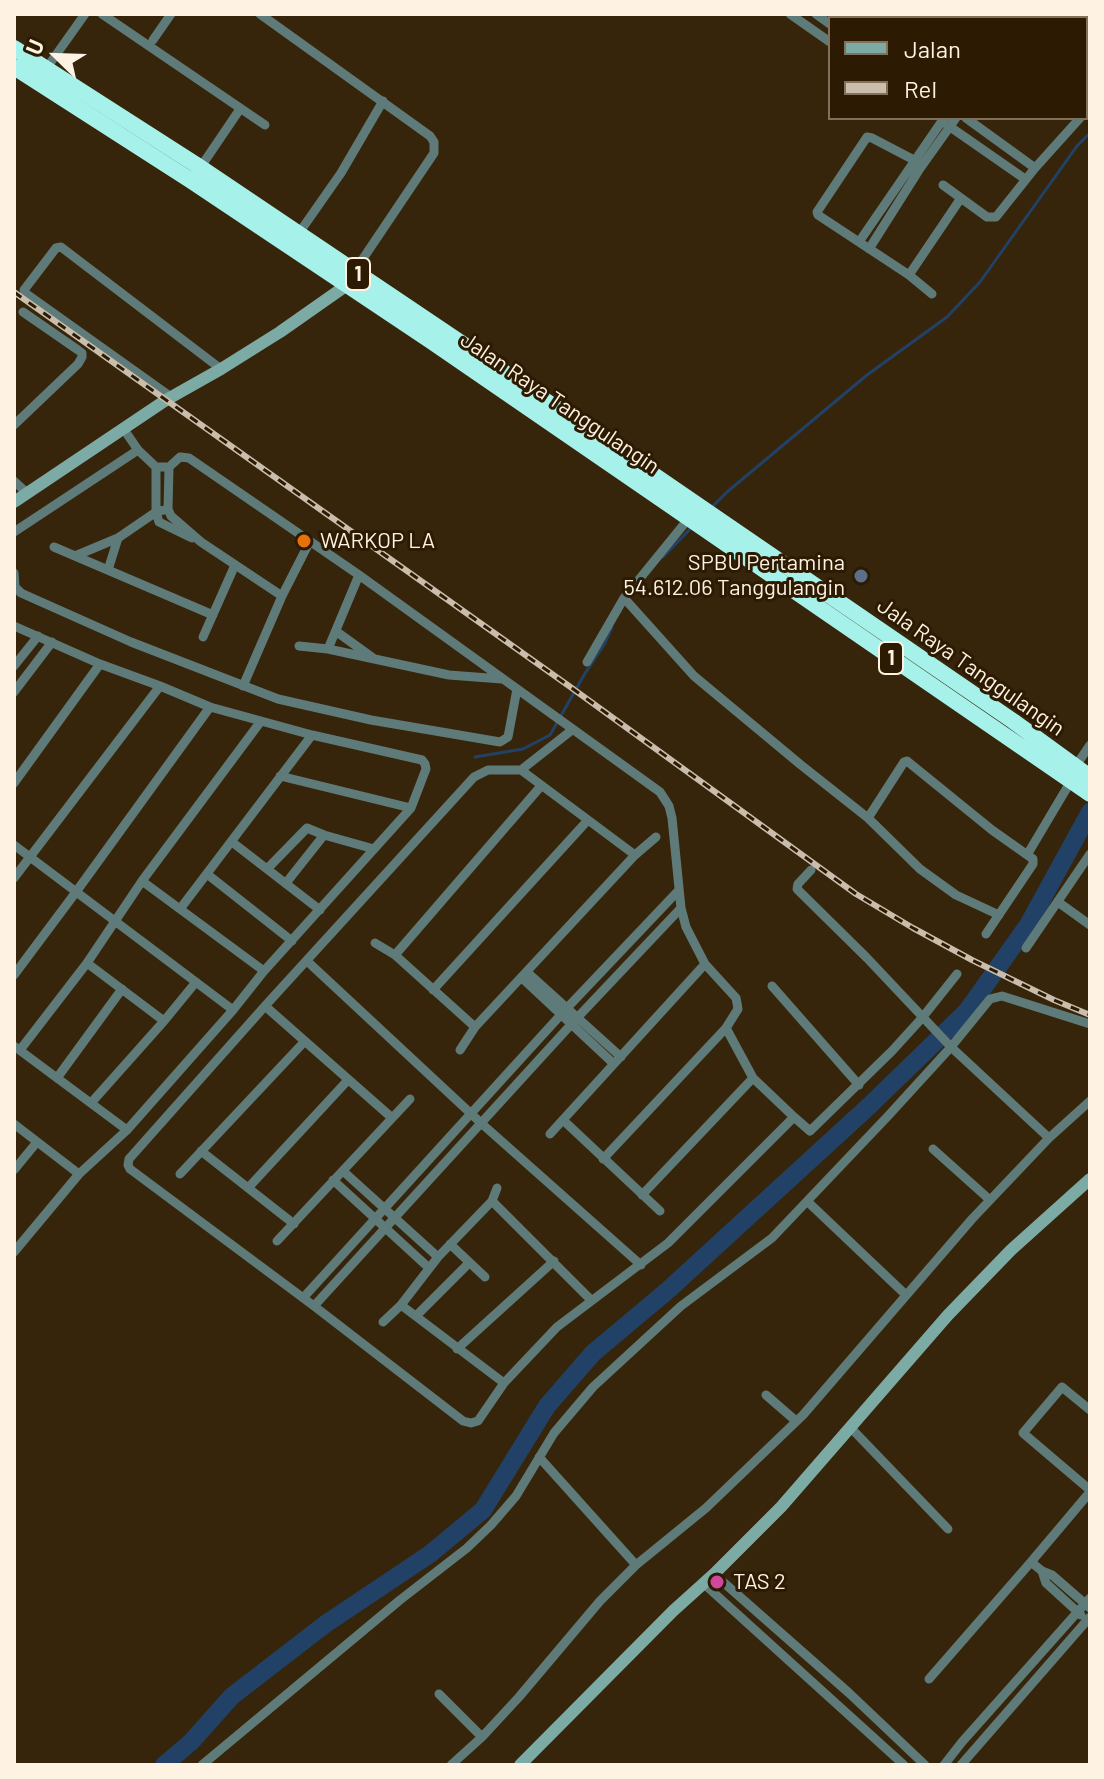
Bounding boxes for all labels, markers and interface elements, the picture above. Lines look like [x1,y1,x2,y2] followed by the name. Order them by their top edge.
[16,16,96,96] north arrow
[828,16,1088,120] legend
[904,34,961,63] text: Jalan
[19,35,49,58] text: U
[904,74,937,103] text: Rel
[346,258,370,290] road number: 1
[455,326,665,480] street label: Jalan Raya Tanggulangin
[320,528,435,554] place label: WARKOP LA
[295,532,313,550] marker: WARKOP LA
[623,550,845,602] place label: SPBU Pertamina 54.612.06 Tanggulangin
[852,567,870,585] marker: SPBU Pertamina 54.612.06 Tanggulangin
[872,592,1070,742] street label: Jala Raya Tanggulangin
[879,642,903,674] road number: 1
[733,1569,786,1595] place label: TAS 2
[708,1573,726,1591] marker: TAS 2

